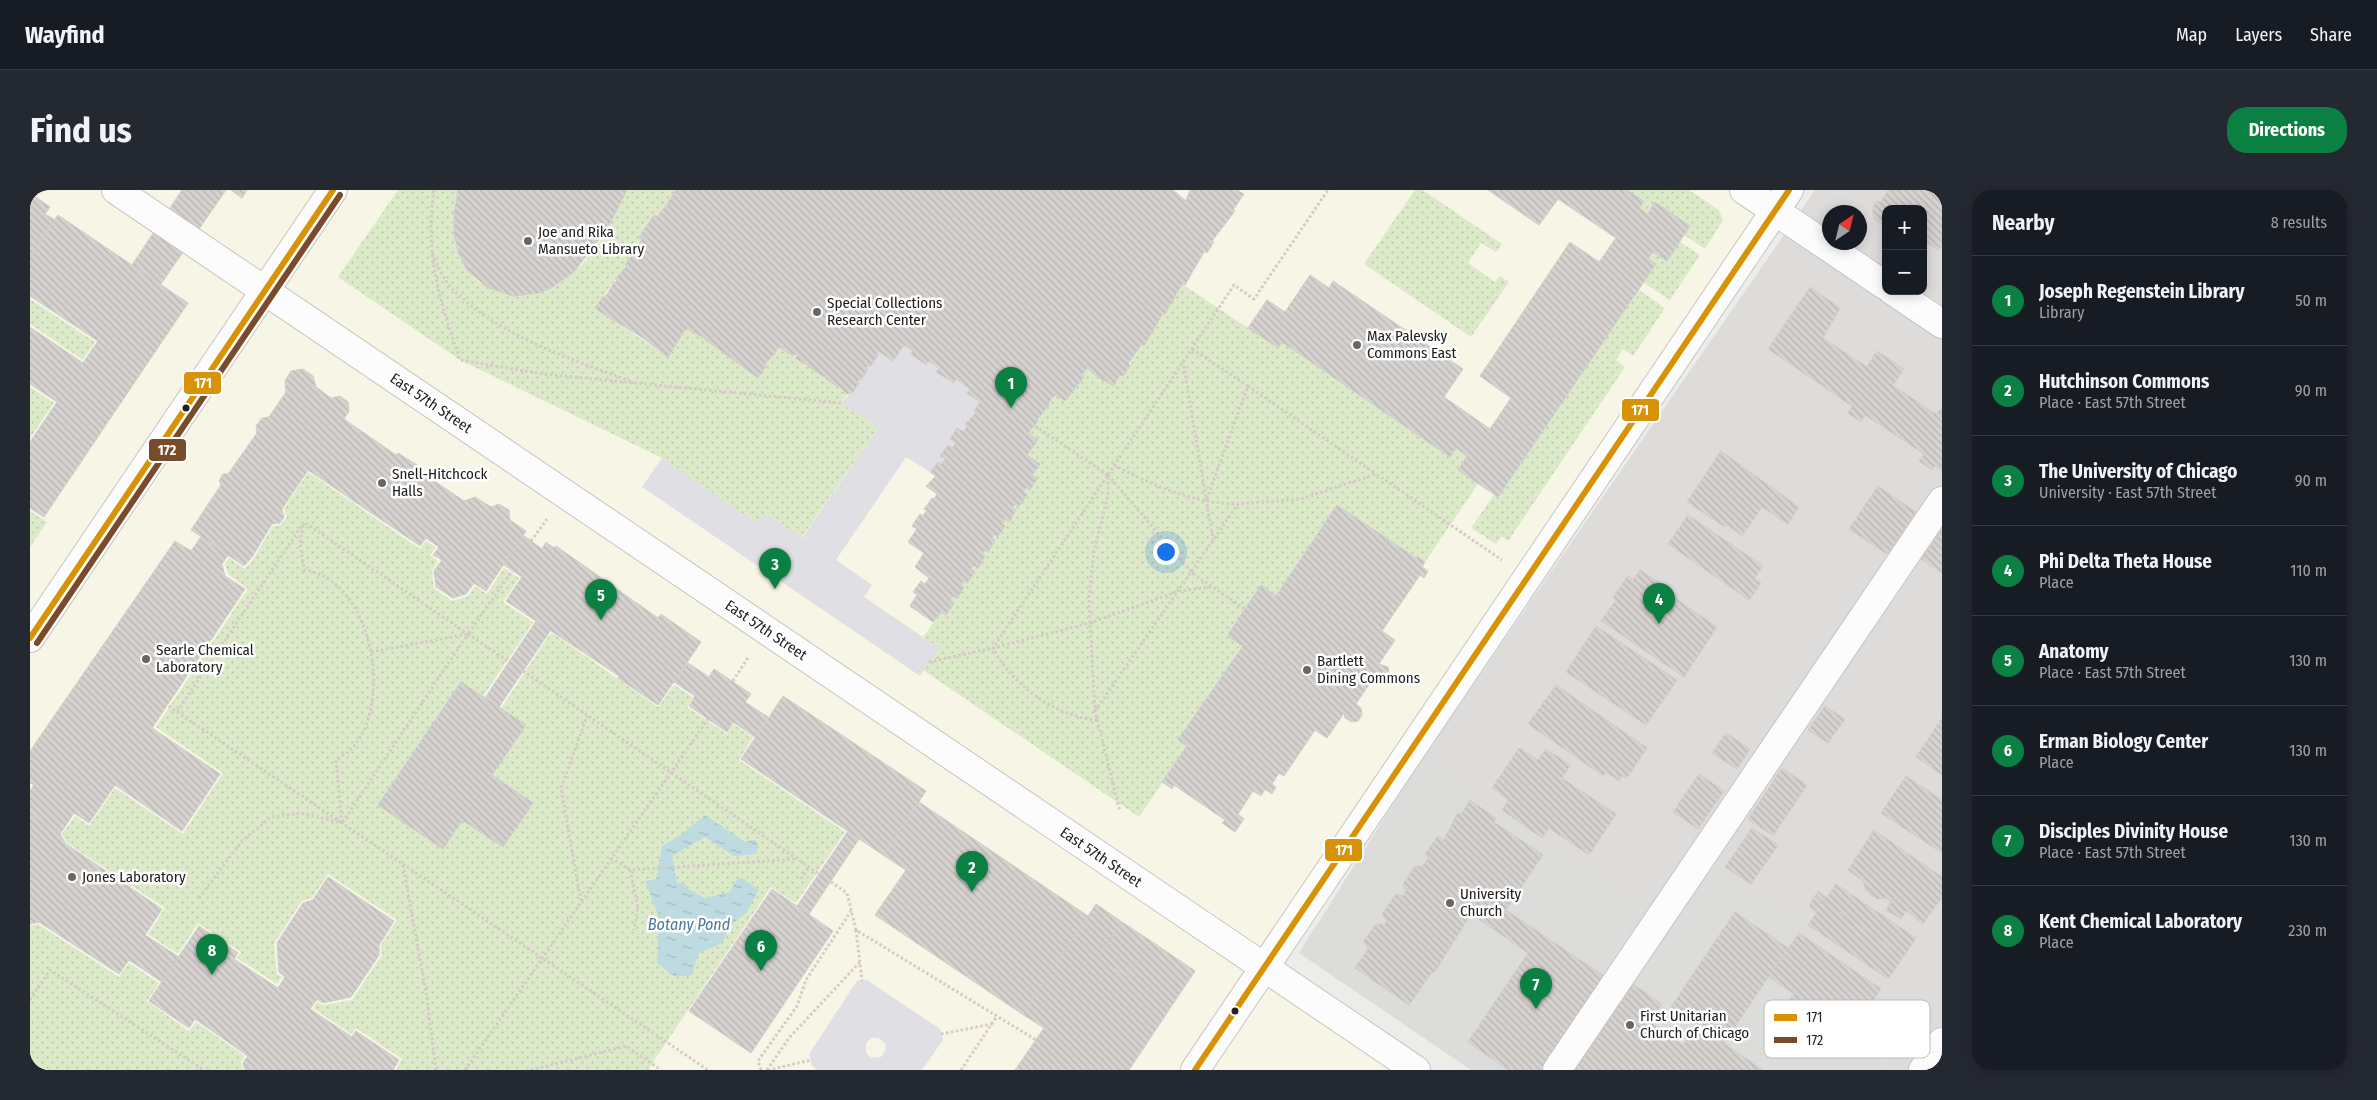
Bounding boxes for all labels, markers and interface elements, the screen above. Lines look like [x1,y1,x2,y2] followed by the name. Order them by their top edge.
[25,21,105,49] text: Wayfind
[2176,24,2207,46] text: Map
[2235,24,2282,46] text: Layers
[2310,24,2352,46] text: Share
[2227,107,2347,153] button: Directions
[30,109,132,151] text: Find us
[1822,205,1867,250] north arrow
[1882,205,1927,295] map controls
[1882,205,1927,250] button: +
[1992,210,2054,236] text: Nearby
[2271,213,2327,232] text: 8 results
[538,223,644,258] place label: Joe and Rika Mansueto Library
[522,235,534,247] marker: Joe and Rika Mansueto Library
[1882,250,1927,295] button: −
[2039,280,2245,303] text: Joseph Regenstein Library
[2005,291,2011,310] text: 1
[2295,291,2327,310] text: 50 m
[827,294,943,329] place label: Special Collections Research Center
[2039,303,2084,322] text: Library
[811,306,823,318] marker: Special Collections Research Center
[1367,327,1457,362] place label: Max Palevsky Commons East
[1351,339,1363,351] marker: Max Palevsky Commons East
[995,367,1027,408] pin: 1
[387,369,475,437] street label: East 57th Street
[2039,370,2209,393] text: Hutchinson Commons
[183,371,222,395] line badge: 171
[194,375,212,392] text: 171
[2004,381,2012,400] text: 2
[2295,381,2327,400] text: 90 m
[2039,393,2186,412] text: Place · East 57th Street
[1621,398,1660,422] line badge: 171
[1631,402,1649,419] text: 171
[181,403,191,413] unlabelled marker
[148,438,187,462] line badge: 172
[158,442,177,459] text: 172
[2039,460,2237,483] text: The University of Chicago
[392,465,487,500] place label: Snell-Hitchcock Halls
[2004,471,2012,490] text: 3
[2295,471,2327,490] text: 90 m
[376,477,388,489] marker: Snell-Hitchcock Halls
[2039,483,2216,502] text: University · East 57th Street
[1153,539,1179,565] your location
[759,548,791,589] pin: 3
[2039,550,2212,573] text: Phi Delta Theta House
[2004,561,2012,580] text: 4
[2290,561,2327,580] text: 110 m
[2039,573,2074,592] text: Place
[585,579,617,620] pin: 5
[1643,583,1675,624] pin: 4
[722,596,810,664] street label: East 57th Street
[2039,640,2109,663] text: Anatomy
[156,641,254,676] place label: Searle Chemical Laboratory
[2004,651,2012,670] text: 5
[2289,651,2327,670] text: 130 m
[1317,652,1420,687] place label: Bartlett Dining Commons
[140,653,152,665] marker: Searle Chemical Laboratory
[2039,663,2186,682] text: Place · East 57th Street
[1301,664,1313,676] marker: Bartlett Dining Commons
[2039,730,2208,753] text: Erman Biology Center
[2004,741,2012,760] text: 6
[2289,741,2327,760] text: 130 m
[2039,753,2074,772] text: Place
[2039,820,2228,843] text: Disciples Divinity House
[1057,823,1145,891] street label: East 57th Street
[2005,831,2011,850] text: 7
[2289,831,2327,850] text: 130 m
[1324,838,1363,862] line badge: 171
[1335,842,1353,859] text: 171
[2039,843,2186,862] text: Place · East 57th Street
[956,851,988,892] pin: 2
[82,868,186,886] place label: Jones Laboratory
[66,871,78,883] marker: Jones Laboratory
[1460,885,1522,920] place label: University Church
[1444,897,1456,909] marker: University Church
[2039,910,2242,933] text: Kent Chemical Laboratory
[648,915,731,934] water label: Botany Pond
[2004,921,2012,940] text: 8
[2288,921,2327,940] text: 230 m
[745,930,777,971] pin: 6
[2039,933,2074,952] text: Place
[196,934,228,975] pin: 8
[1520,968,1552,1009] pin: 7
[1764,1000,1930,1058] legend
[1230,1006,1240,1016] unlabelled marker
[1640,1007,1749,1042] place label: First Unitarian Church of Chicago
[1806,1009,1822,1026] text: 171
[1624,1019,1636,1031] marker: First Unitarian Church of Chicago
[1806,1032,1823,1049] text: 172

